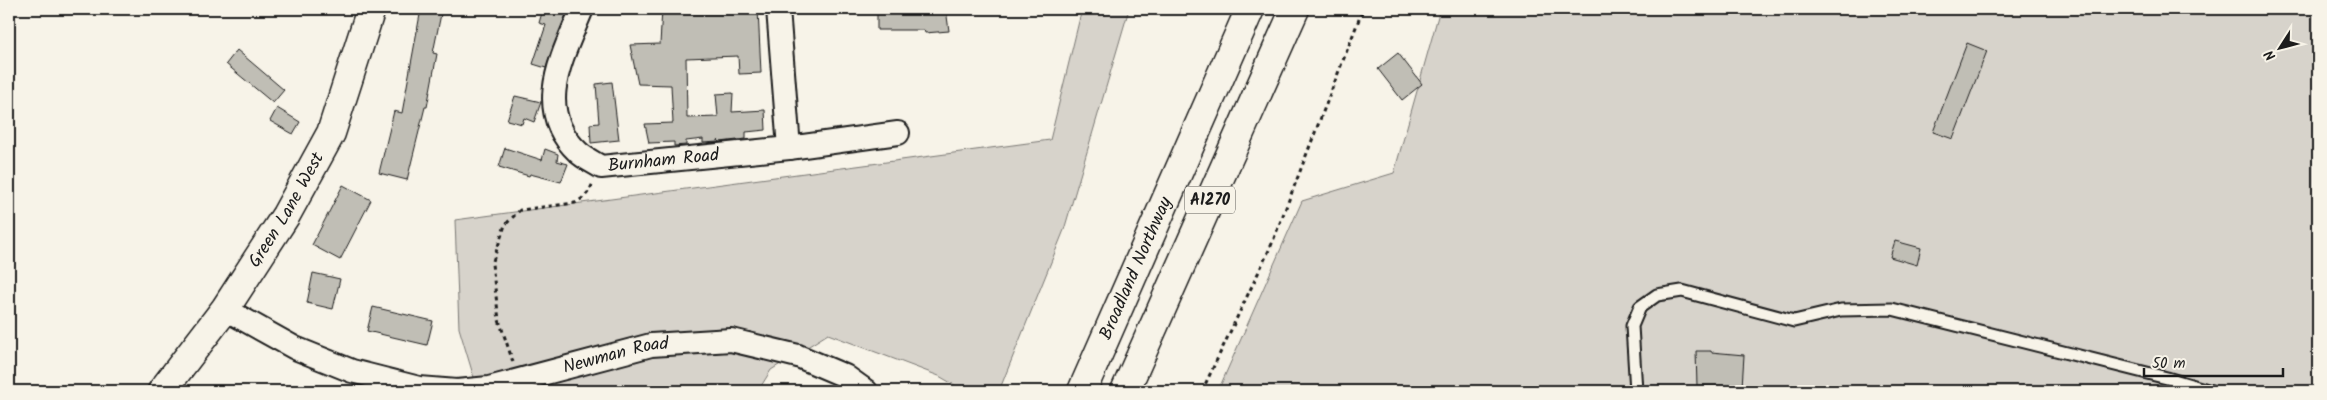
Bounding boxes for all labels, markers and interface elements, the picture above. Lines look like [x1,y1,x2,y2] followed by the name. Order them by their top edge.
[2254,22,2304,72] north arrow
[2259,45,2282,65] text: N
[606,141,721,181] street label: Burnham Road
[241,146,333,274] street label: Green Lane West
[1185,186,1235,214] road number: A1270
[1092,192,1180,345] street label: Broadland Northway
[560,329,670,382] street label: Newman Road
[2144,345,2283,377] scale bar
[2152,352,2186,376] text: 50 m

